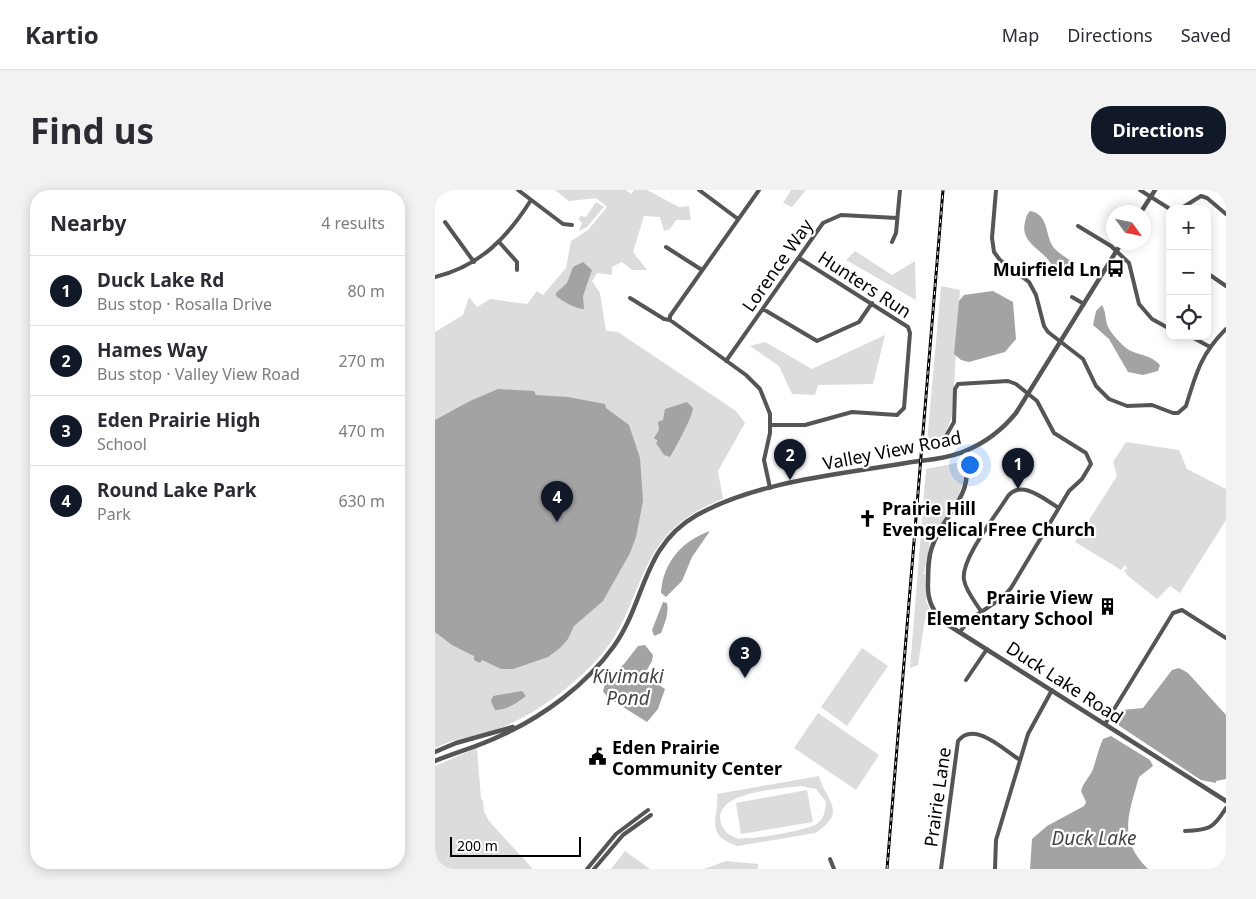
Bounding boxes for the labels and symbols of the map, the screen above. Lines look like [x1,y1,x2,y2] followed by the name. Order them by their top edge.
[1106,205,1151,250] north arrow
[736,213,818,316] street label: Lorence Way
[814,245,916,323] street label: Hunters Run
[993,257,1101,281] place label: Muirfield Ln
[1105,259,1125,279] bus stop icon: Muirfield Ln
[821,425,963,475] street label: Valley View Road
[774,439,806,480] pin: 2
[1002,448,1034,489] pin: 1
[957,452,983,478] your location
[541,481,573,522] pin: 4
[882,496,1095,541] place label: Prairie Hill Evengelical Free Church
[858,508,878,528] church icon: Prairie Hill Evengelical Free Church
[926,585,1094,630] place label: Prairie View Elementary School
[1097,597,1117,617] building icon: Prairie View Elementary School
[1002,635,1128,729] street label: Duck Lake Road
[729,637,761,678] pin: 3
[592,663,665,711] water label: Kivimaki Pond
[612,735,782,780] place label: Eden Prairie Community Center
[918,746,956,848] street label: Prairie Lane
[588,747,608,767] public building icon: Eden Prairie Community Center
[1051,825,1137,851] water label: Duck Lake
[450,834,581,857] scale bar

